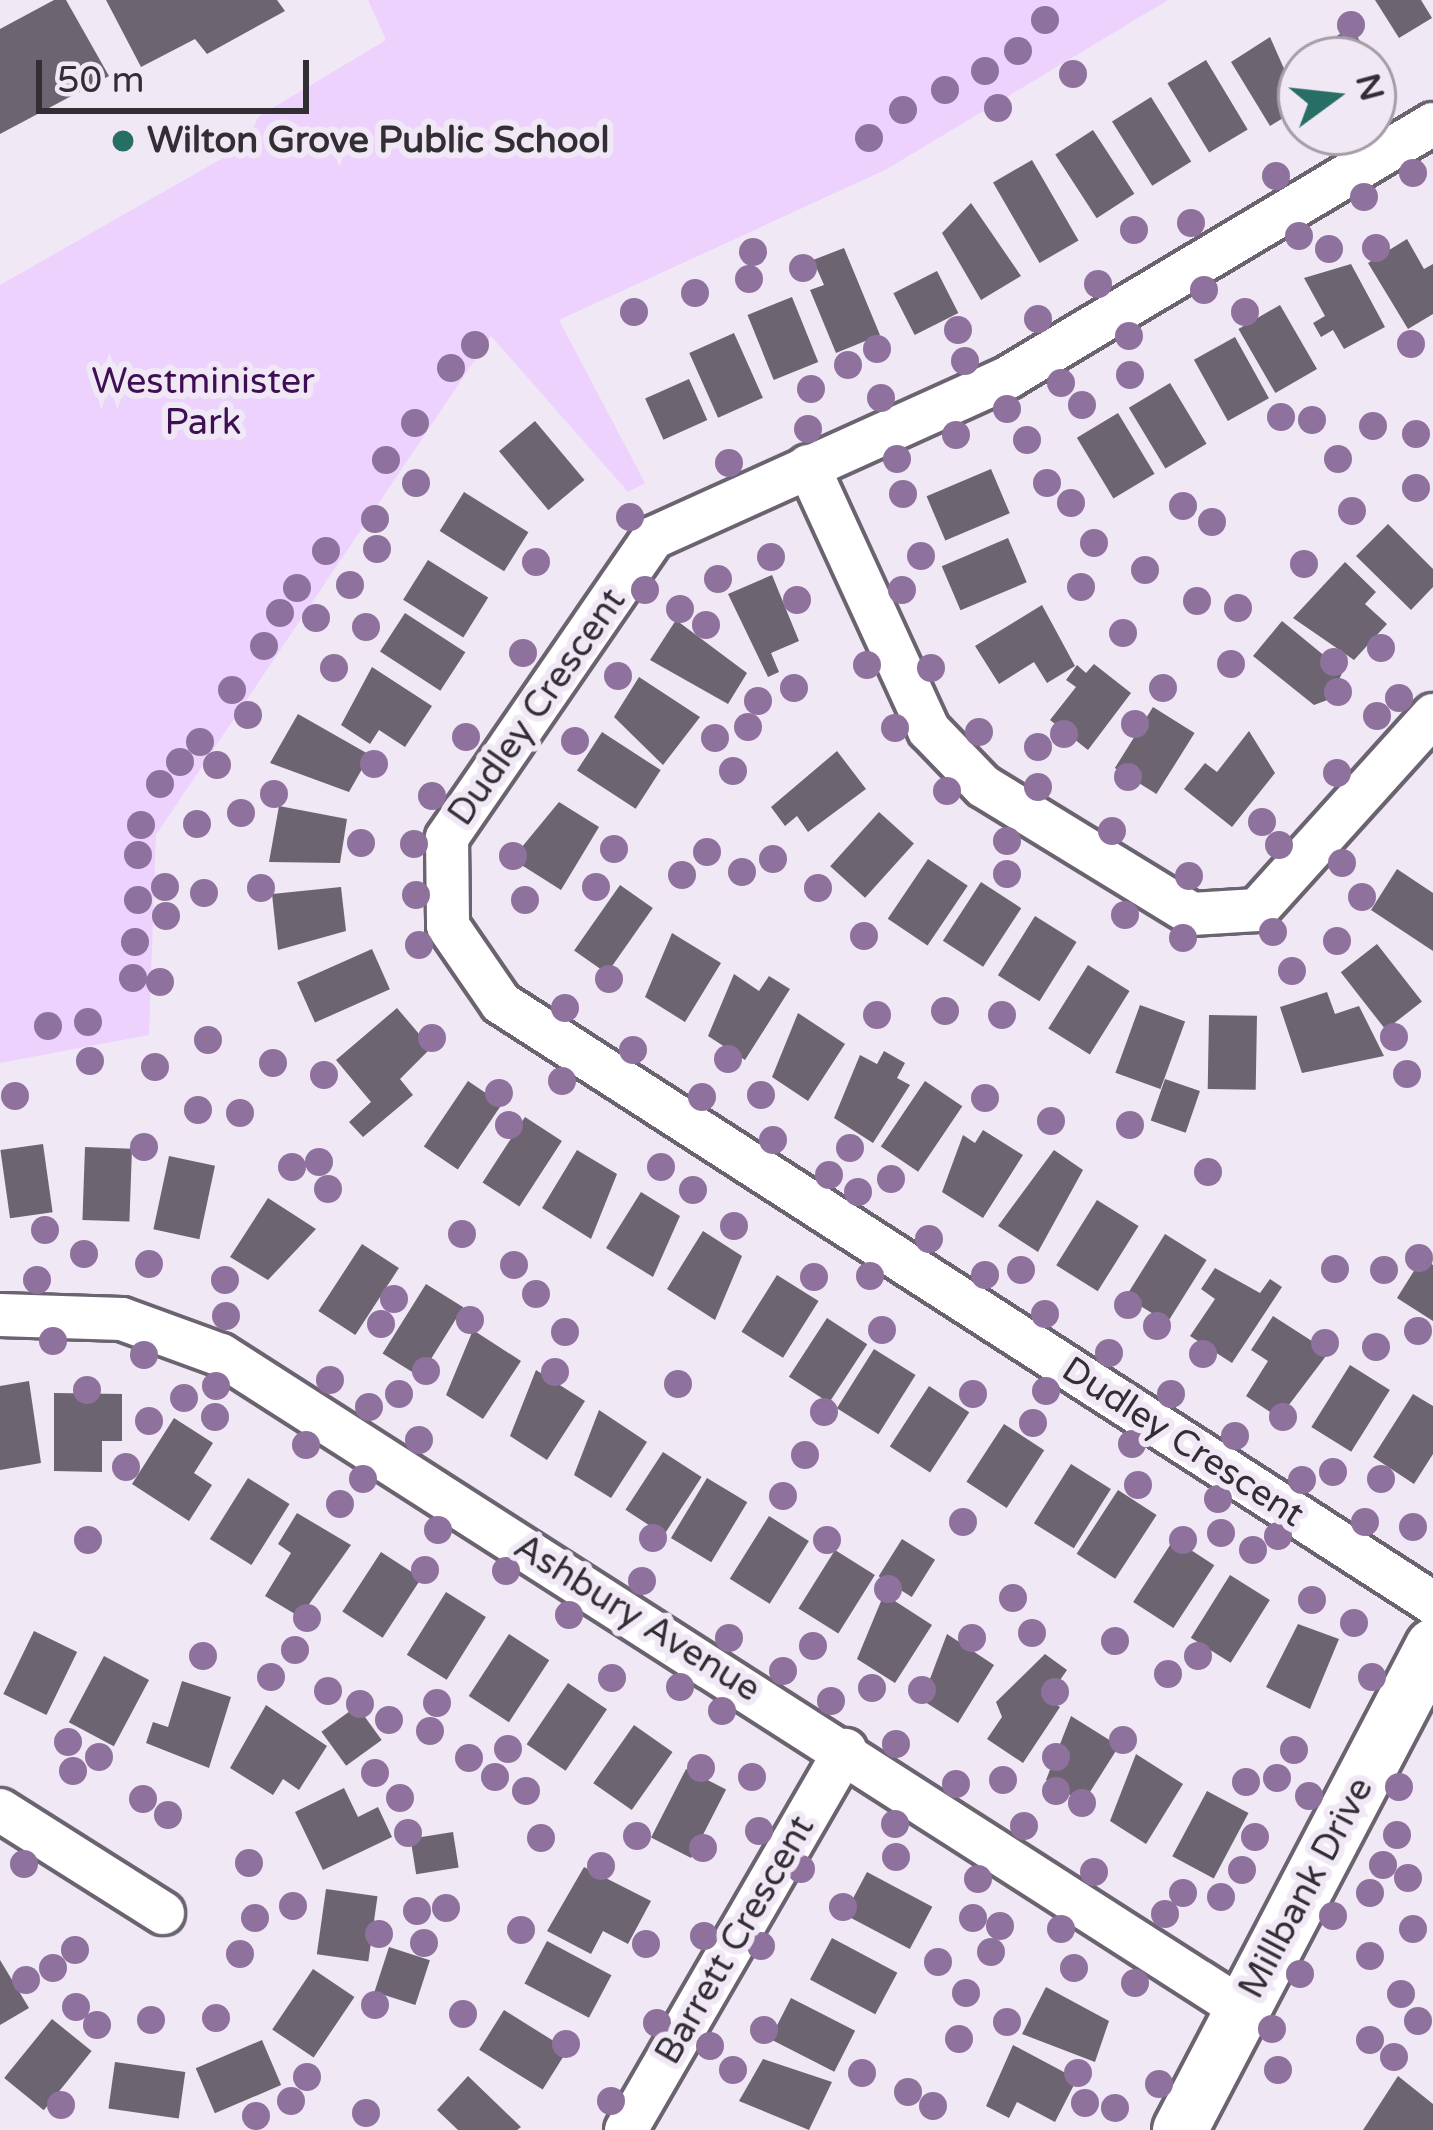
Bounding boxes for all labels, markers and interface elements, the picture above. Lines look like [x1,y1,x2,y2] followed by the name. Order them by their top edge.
[42,36,315,110] scale bar
[1277,36,1397,156] north arrow
[57,59,145,102] text: 50 m
[1347,69,1392,105] text: N
[147,119,609,163] place label: Wilton Grove Public School
[110,128,136,154] marker: Wilton Grove Public School
[91,359,315,444] park label: Westminister Park
[439,580,635,834] street label: Dudley Crescent
[1054,1348,1312,1536] street label: Dudley Crescent
[506,1525,768,1711] street label: Ashbury Avenue
[1230,1770,1382,2006] street label: Millbank Drive
[646,1808,824,2072] street label: Barrett Crescent

